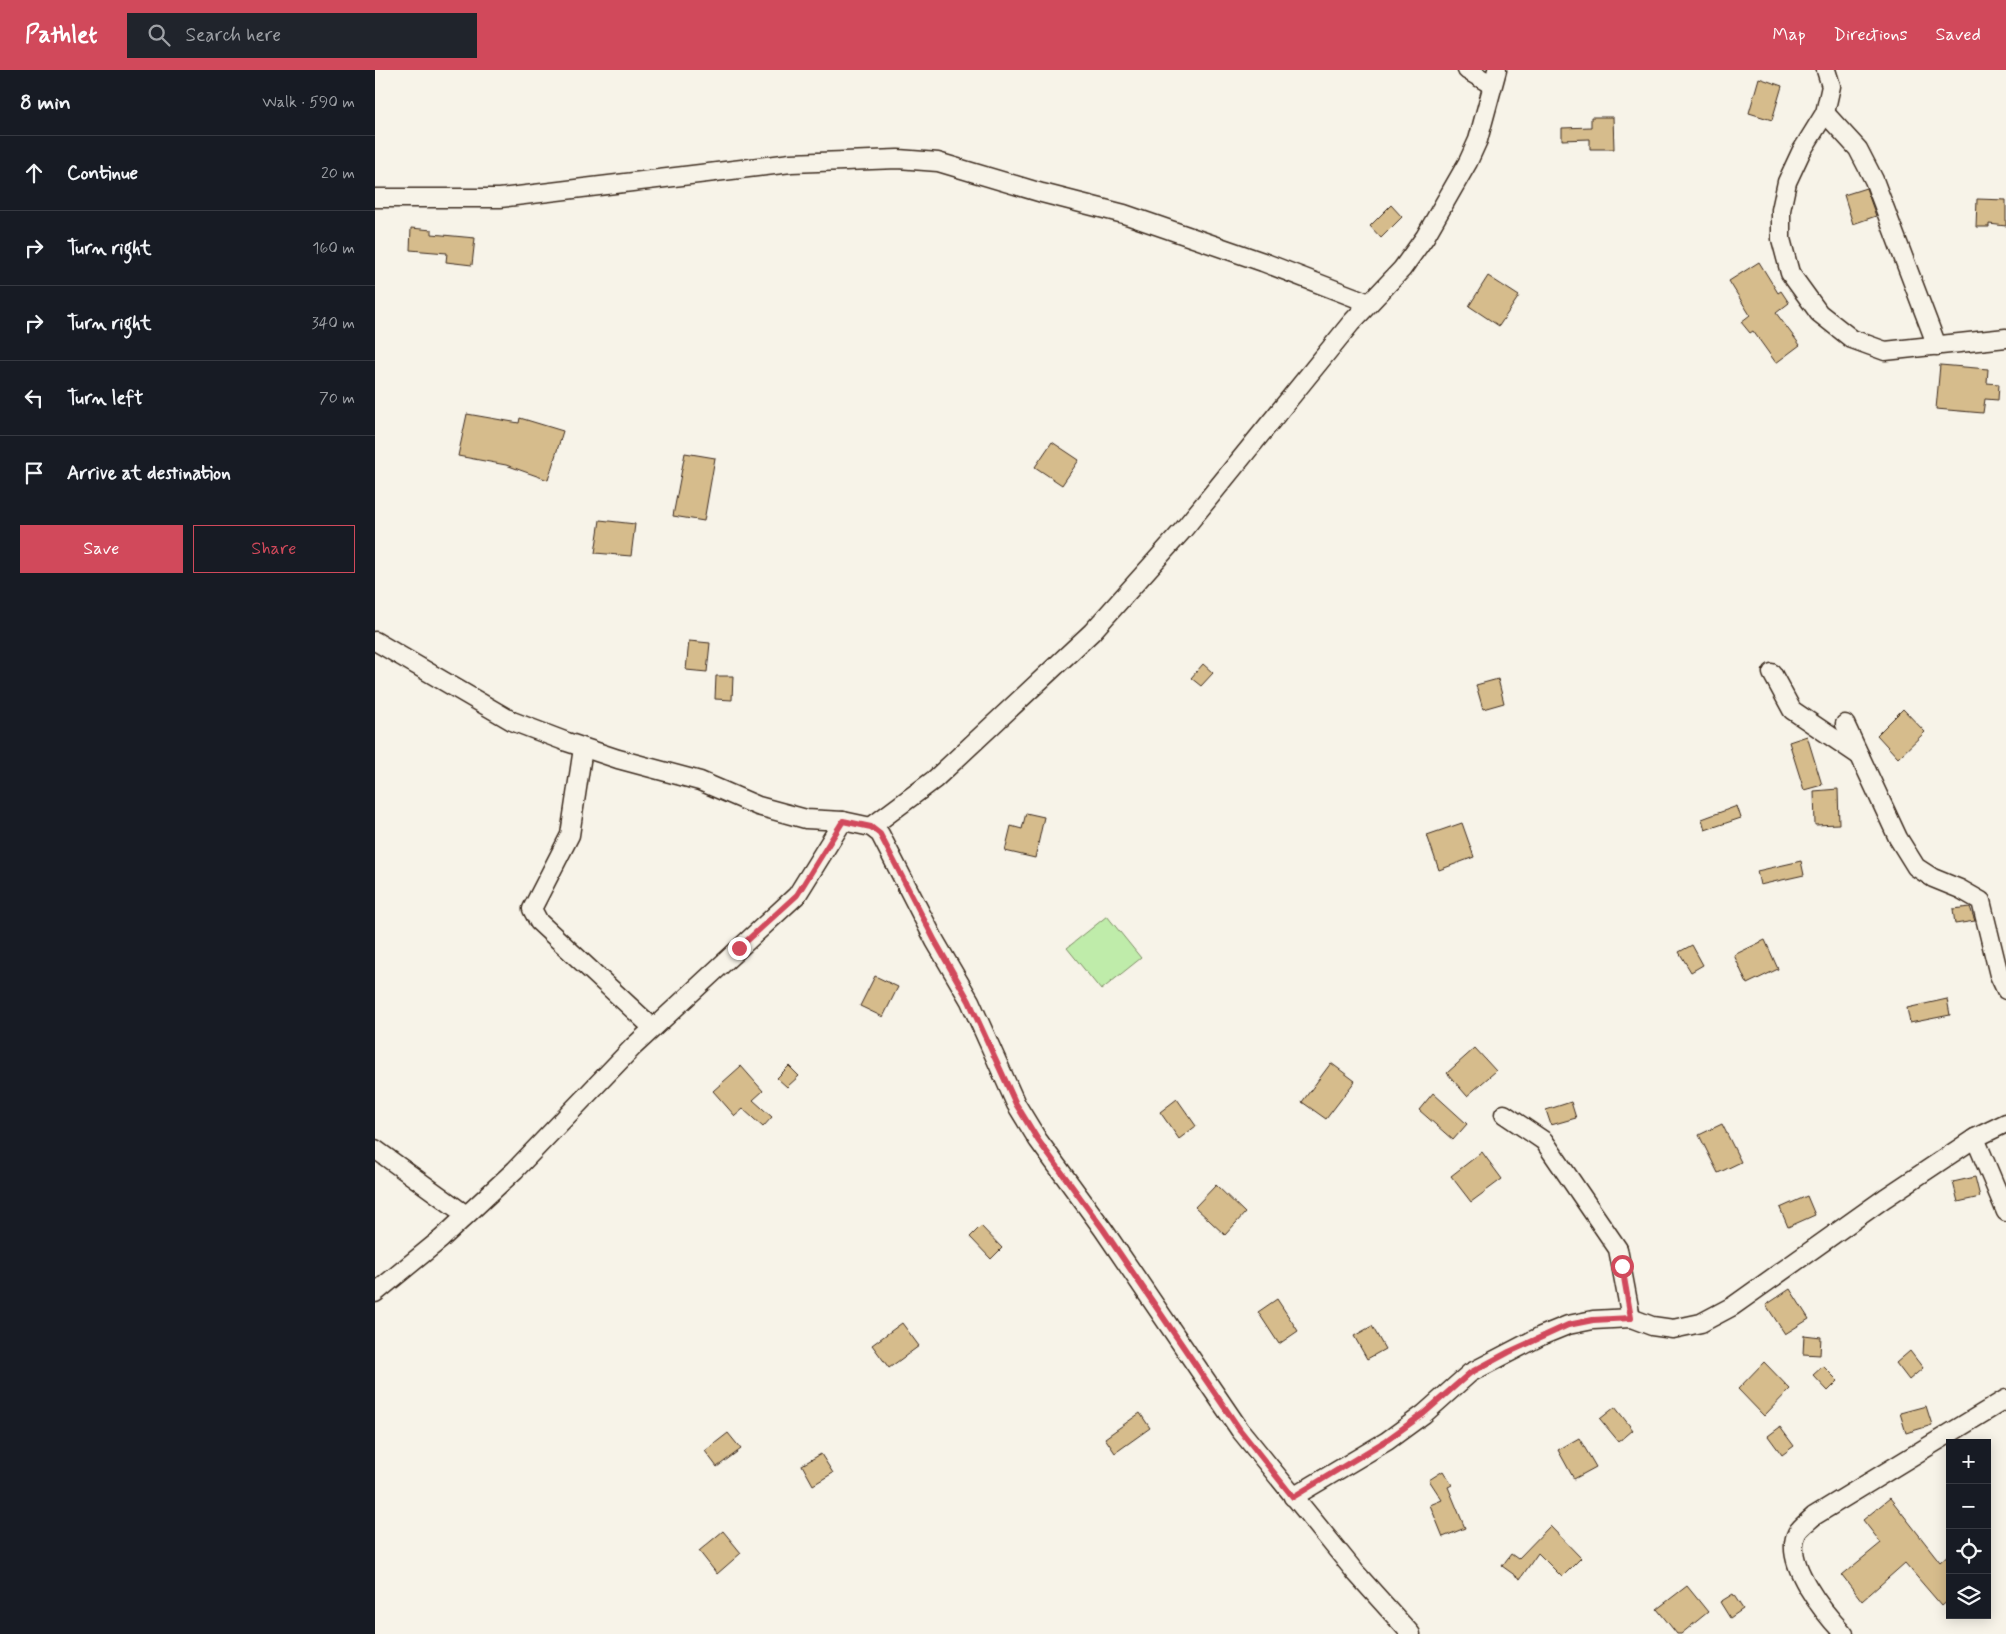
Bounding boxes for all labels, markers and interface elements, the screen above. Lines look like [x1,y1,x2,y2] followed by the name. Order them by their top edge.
[127,13,477,58] search box
[25,20,97,51] text: Pathlet
[145,21,173,49] icon: search
[185,23,281,48] text: Search here
[1773,23,1806,47] text: Map
[1834,23,1908,47] text: Directions
[1936,23,1981,47] text: Saved
[20,89,71,117] text: 8 min
[262,92,355,113] text: Walk · 590 m
[20,159,48,187] icon: ahead
[67,161,138,186] text: Continue
[321,163,355,184] text: 20 m
[20,234,48,262] icon: right
[67,236,151,261] text: Turn right
[312,238,355,259] text: 160 m
[20,309,48,337] icon: right
[67,311,151,336] text: Turn right
[311,313,355,334] text: 340 m
[20,384,48,412] icon: left
[67,386,143,411] text: Turn left
[319,388,355,409] text: 70 m
[20,459,48,487] icon: arrive
[67,461,231,486] text: Arrive at destination
[20,525,183,573] button: Save
[193,525,355,573] button: Share
[728,937,751,960] route end
[1611,1255,1634,1278] route start
[1946,1439,1991,1619] map controls
[1946,1439,1991,1484] button: +
[1946,1484,1991,1529] button: −
[1946,1529,1991,1574] button: locate
[1946,1574,1991,1619] button: layers

